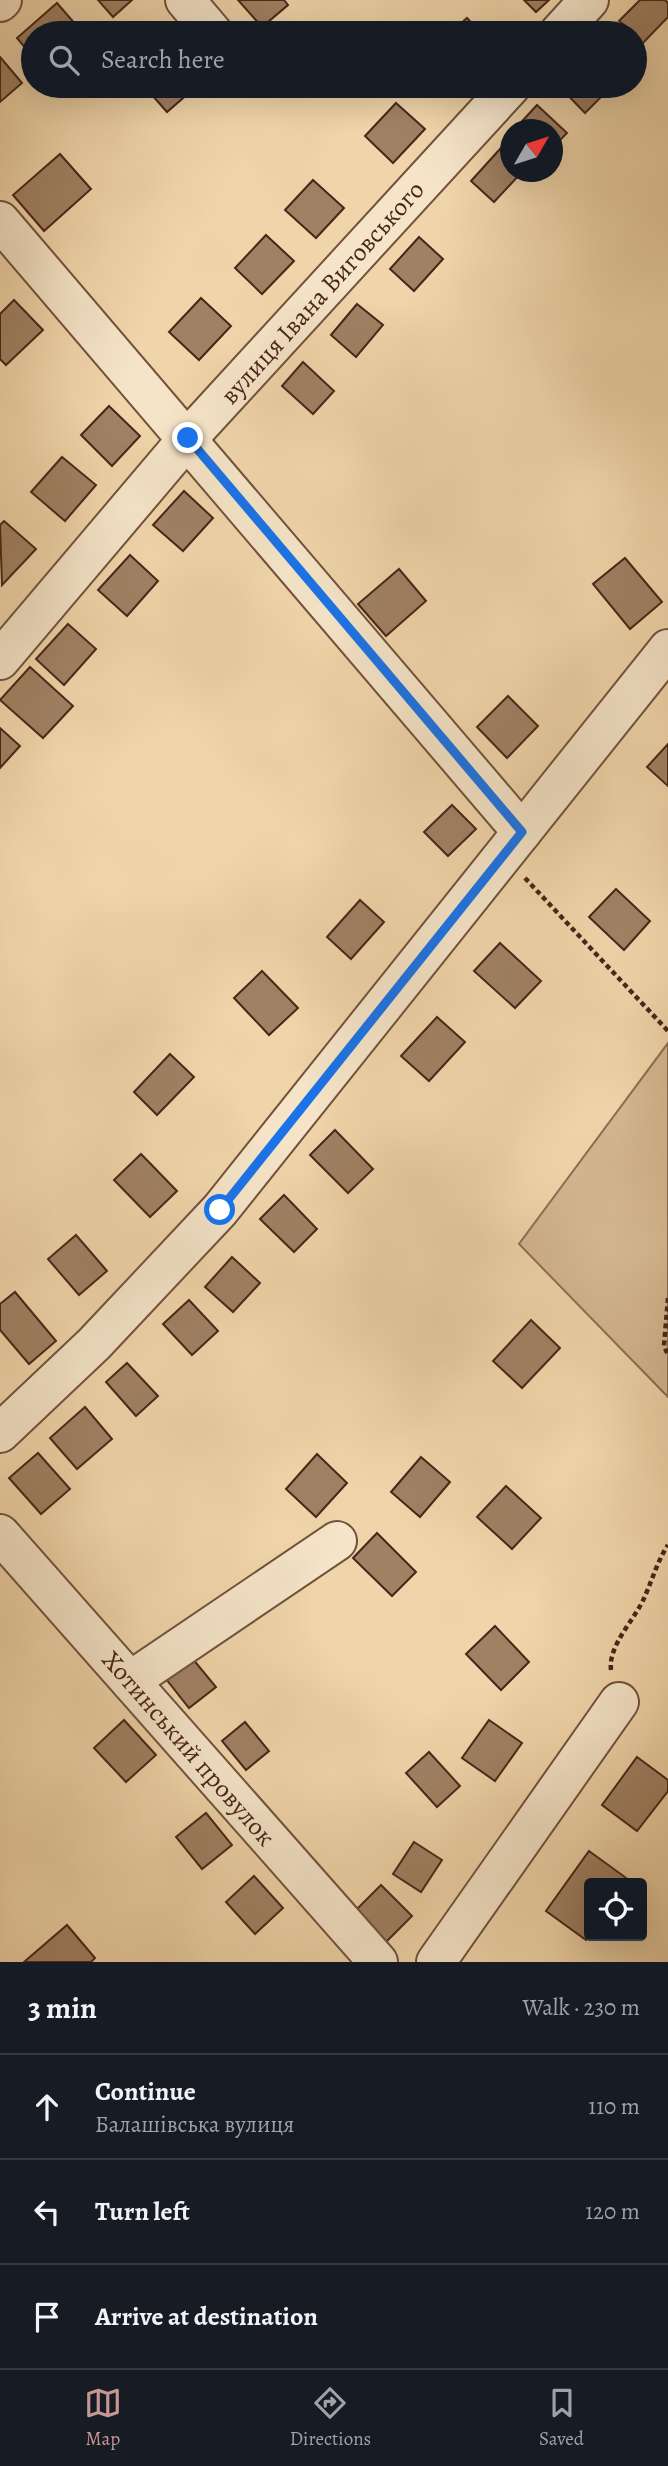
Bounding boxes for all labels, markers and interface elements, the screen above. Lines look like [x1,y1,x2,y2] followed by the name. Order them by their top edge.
[21,21,647,98] search box
[45,41,83,79] icon: search
[101,42,225,77] text: Search here
[500,119,563,182] north arrow
[212,173,432,412] street label: вулиця Івана Виговського
[172,422,203,453] route end
[204,1194,235,1225] route start
[94,1643,283,1854] street label: Хотинський провулок
[584,1878,647,1941] map controls
[584,1878,647,1941] button: locate
[28,1988,97,2028] text: 3 min
[523,1992,640,2023] text: Walk · 230 m
[95,2074,196,2109] text: Continue
[28,2088,66,2126] icon: ahead
[588,2091,640,2122] text: 110 m
[95,2109,294,2140] text: Балашівська вулиця
[28,2193,66,2231] icon: left
[95,2194,190,2229] text: Turn left
[585,2196,640,2227] text: 120 m
[28,2298,66,2336] icon: arrive
[95,2299,318,2334] text: Arrive at destination
[84,2384,122,2452] tab: Map
[290,2384,371,2452] tab: Directions
[539,2384,584,2452] tab: Saved

